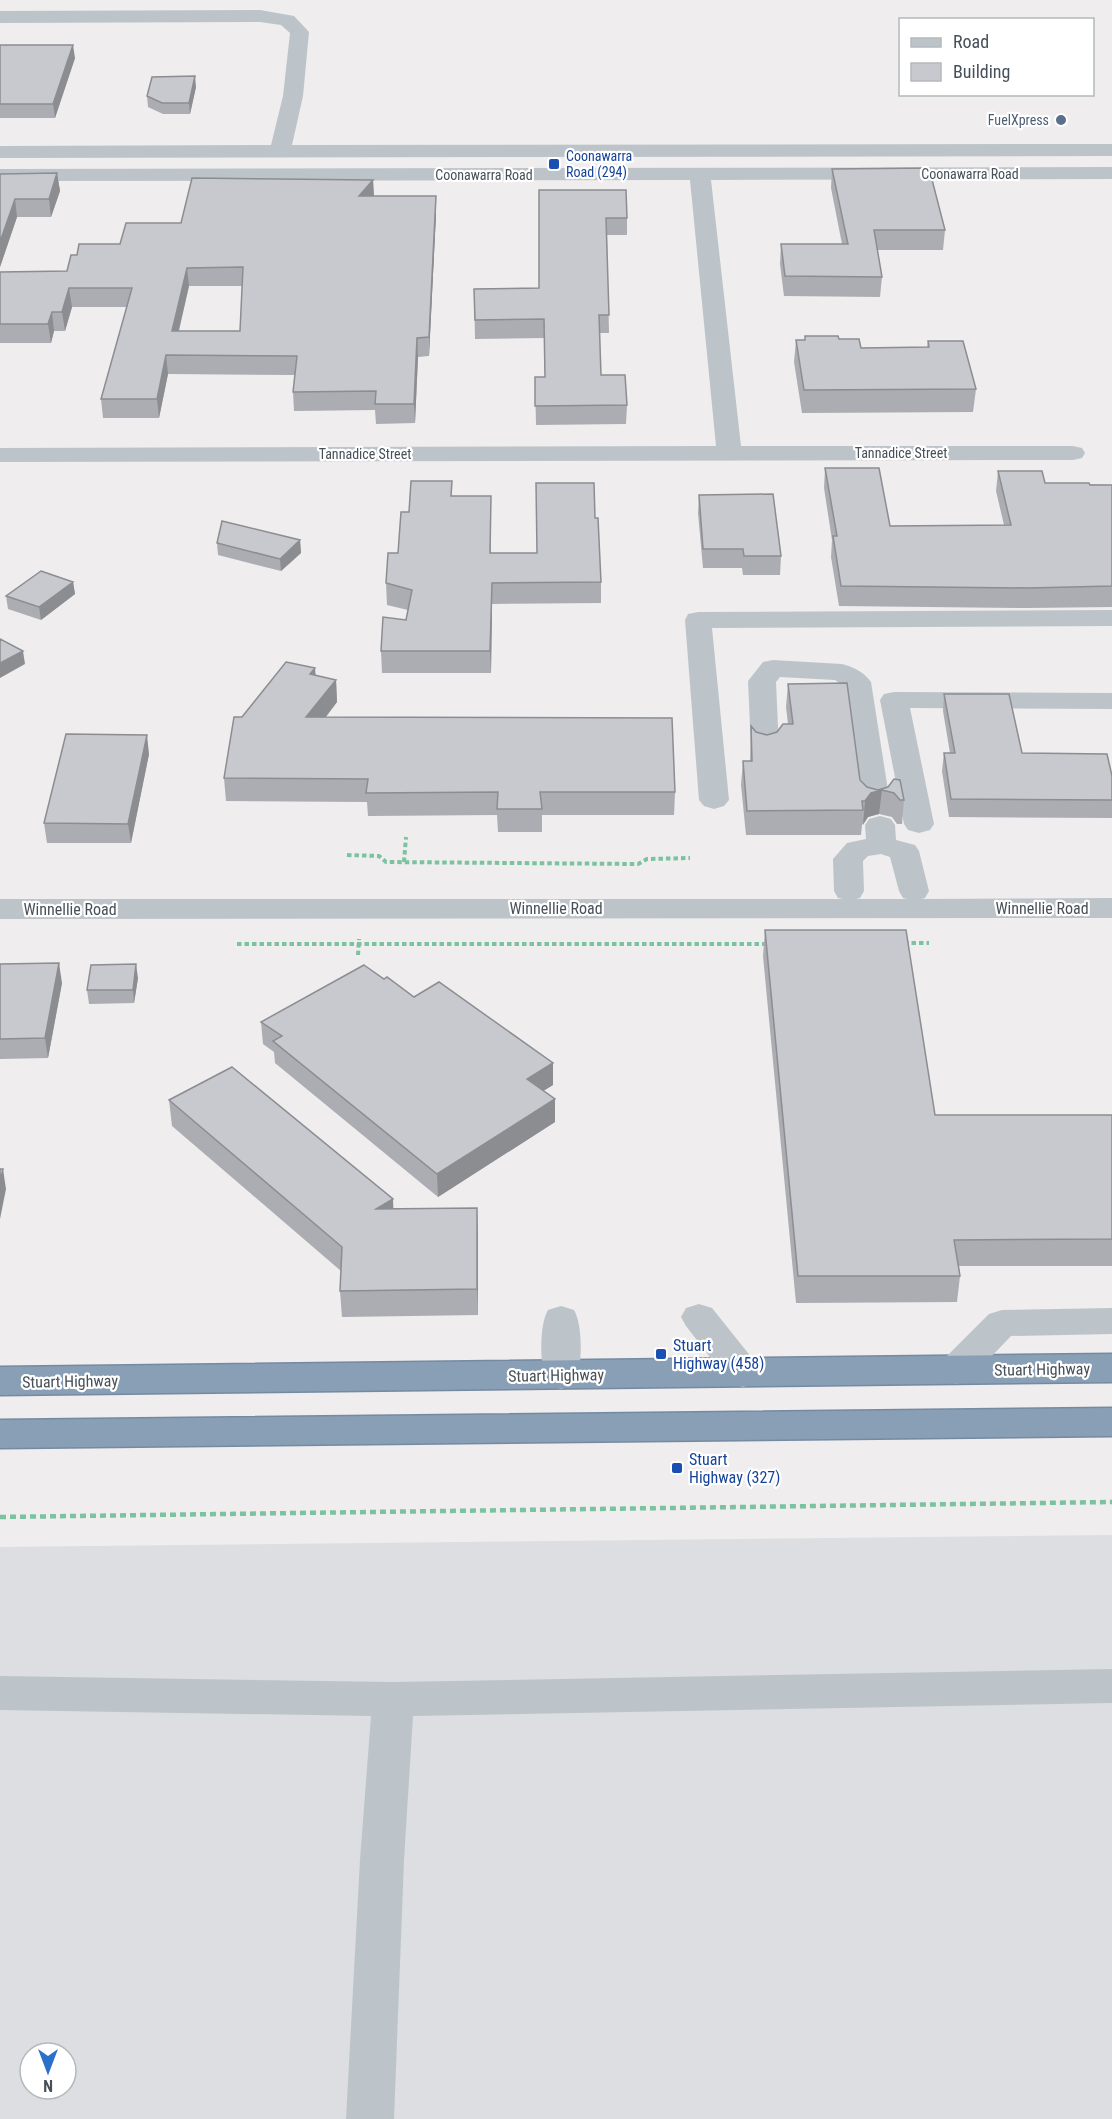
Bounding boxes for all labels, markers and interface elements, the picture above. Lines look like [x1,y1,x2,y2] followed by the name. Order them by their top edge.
[899,18,1094,96] legend
[953,31,989,52] text: Road
[953,61,1010,82] text: Building
[988,112,1049,128] place label: FuelXpress
[1054,113,1068,127] marker: FuelXpress
[566,148,632,181] place label: Coonawarra Road (294)
[547,157,561,171] marker: Coonawarra Road (294)
[921,166,1019,182] street label: Coonawarra Road
[435,167,533,183] street label: Coonawarra Road
[855,445,947,461] street label: Tannadice Street
[319,446,411,462] street label: Tannadice Street
[509,899,603,918] street label: Winnellie Road
[995,899,1089,918] street label: Winnellie Road
[23,900,117,919] street label: Winnellie Road
[673,1336,764,1373] place label: Stuart Highway (458)
[654,1347,668,1361] marker: Stuart Highway (458)
[994,1359,1090,1380] street label: Stuart Highway
[508,1365,604,1386] street label: Stuart Highway
[22,1371,118,1392] street label: Stuart Highway
[689,1450,780,1487] place label: Stuart Highway (327)
[670,1461,684,1475] marker: Stuart Highway (327)
[18,2041,78,2101] north arrow
[43,2076,53,2095] text: N

